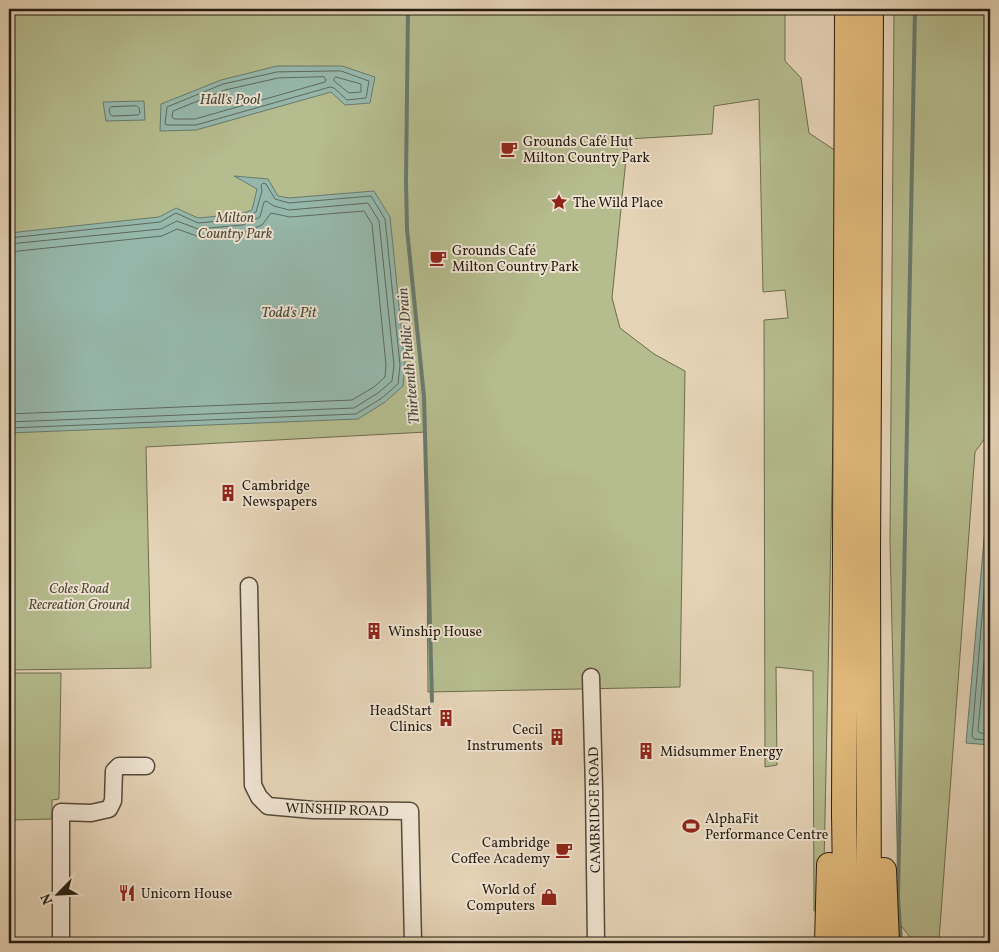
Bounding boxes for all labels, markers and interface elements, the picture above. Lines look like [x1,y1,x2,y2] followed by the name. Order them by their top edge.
[199,90,261,111] water label: Hall's Pool
[523,133,650,168] place label: Grounds Café Hut Milton Country Park
[499,139,519,159] cafe icon: Grounds Café Hut Milton Country Park
[549,192,569,212] place icon: The Wild Place
[573,194,664,213] place label: The Wild Place
[198,209,273,244] park label: Milton Country Park
[452,242,579,277] place label: Grounds Café Milton Country Park
[428,248,448,268] cafe icon: Grounds Café Milton Country Park
[393,287,426,425] water label: Thirteenth Public Drain
[261,303,318,324] water label: Todd's Pit
[242,477,317,512] place label: Cambridge Newspapers
[218,483,238,503] building icon: Cambridge Newspapers
[28,580,130,615] park label: Coles Road Recreation Ground
[364,621,384,641] building icon: Winship House
[388,623,482,642] place label: Winship House
[370,702,432,737] place label: HeadStart Clinics
[436,708,456,728] building icon: HeadStart Clinics
[467,721,543,756] place label: Cecil Instruments
[547,727,567,747] building icon: Cecil Instruments
[636,741,656,761] building icon: Midsummer Energy
[660,743,784,762] place label: Midsummer Energy
[585,747,606,873] street label: CAMBRIDGE ROAD
[285,799,389,822] street label: WINSHIP ROAD
[705,810,829,845] place label: AlphaFit Performance Centre
[681,816,701,836] sports icon: AlphaFit Performance Centre
[451,834,550,869] place label: Cambridge Coffee Academy
[554,840,574,860] cafe icon: Cambridge Coffee Academy
[32,870,82,920] north arrow
[467,881,536,916] place label: World of Computers
[117,883,137,903] restaurant icon: Unicorn House
[141,885,233,904] place label: Unicorn House
[539,887,559,907] shop icon: World of Computers
[37,890,58,907] text: N

